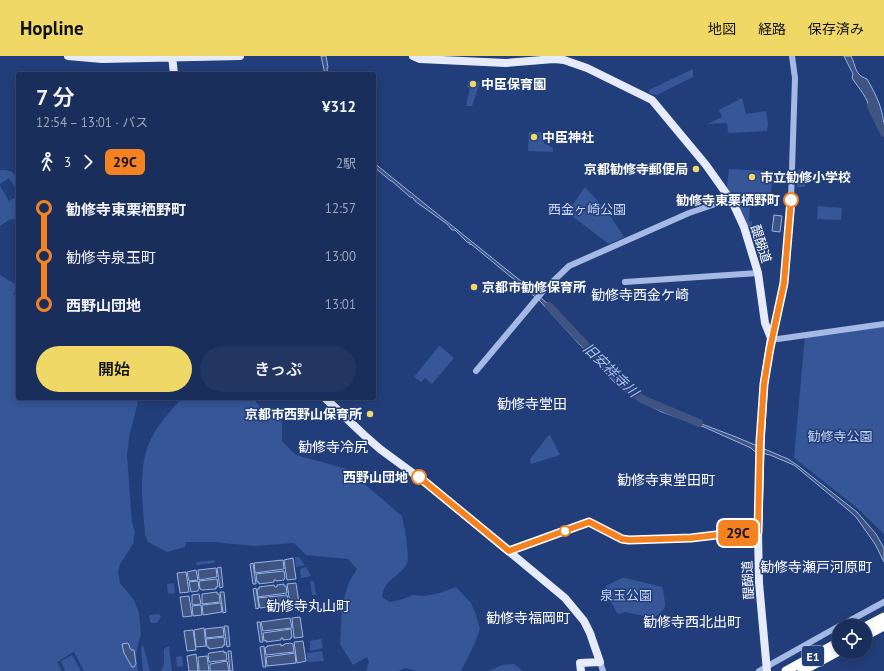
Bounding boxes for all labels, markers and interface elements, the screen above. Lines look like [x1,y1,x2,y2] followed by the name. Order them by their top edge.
[20,16,84,40] text: Hopline
[708,20,736,38] text: 地図
[758,20,786,38] text: 経路
[808,20,864,38] text: 保存済み
[481,76,546,93] place label: 中臣保育園
[468,79,478,89] marker: 中臣保育園
[36,83,75,111] text: 7 分
[322,97,356,116] text: ¥312
[36,114,148,131] text: 12:54 – 13:01 · バス
[542,129,594,146] place label: 中臣神社
[529,132,539,142] marker: 中臣神社
[36,151,58,173] icon: walk
[77,151,99,173] icon: forward
[113,153,137,171] text: 29C
[64,154,71,171] text: 3
[336,155,356,172] text: 2駅
[584,161,688,178] place label: 京都勧修寺郵便局
[691,164,701,174] marker: 京都勧修寺郵便局
[760,169,851,186] place label: 市立勧修小学校
[747,172,757,182] marker: 市立勧修小学校
[676,192,780,209] place label: 勧修寺東栗栖野町
[783,192,799,208] marker: 勧修寺東栗栖野町
[66,200,186,219] text: 勧修寺東栗栖野町
[325,200,356,217] text: 12:57
[548,201,626,218] park label: 西金ヶ崎公園
[747,223,775,265] street label: 醍醐道
[66,248,156,267] text: 勧修寺泉玉町
[325,248,356,265] text: 13:00
[482,279,586,296] place label: 京都市勧修保育所
[469,282,479,292] marker: 京都市勧修保育所
[591,286,689,304] district label: 勧修寺西金ケ崎
[66,296,141,315] text: 西野山団地
[325,296,356,313] text: 13:01
[580,339,644,402] water label: 旧安祥寺川
[36,346,192,392] button: 開始
[200,346,356,392] button: きっぷ
[497,395,567,413] district label: 勧修寺堂田
[245,406,362,423] place label: 京都市西野山保育所
[365,409,375,419] marker: 京都市西野山保育所
[807,428,873,445] park label: 勧修寺公園
[298,438,368,456] district label: 勧修寺冷尻
[343,469,408,486] place label: 西野山団地
[411,469,427,485] marker: 西野山団地
[617,471,715,489] district label: 勧修寺東堂田町
[715,520,761,546] line badge: 29C
[726,524,750,542] text: 29C
[559,525,571,537] unlabelled marker
[760,558,872,576] district label: 勧修寺瀬戸河原町
[738,560,758,600] street label: 醍醐道
[600,587,652,604] park label: 泉玉公園
[266,597,350,615] district label: 勧修寺丸山町
[486,609,570,627] district label: 勧修寺福岡町
[643,613,741,631] district label: 勧修寺西北出町
[832,619,872,659] map controls
[832,619,872,659] button: locate
[802,646,824,666] road number: E1

